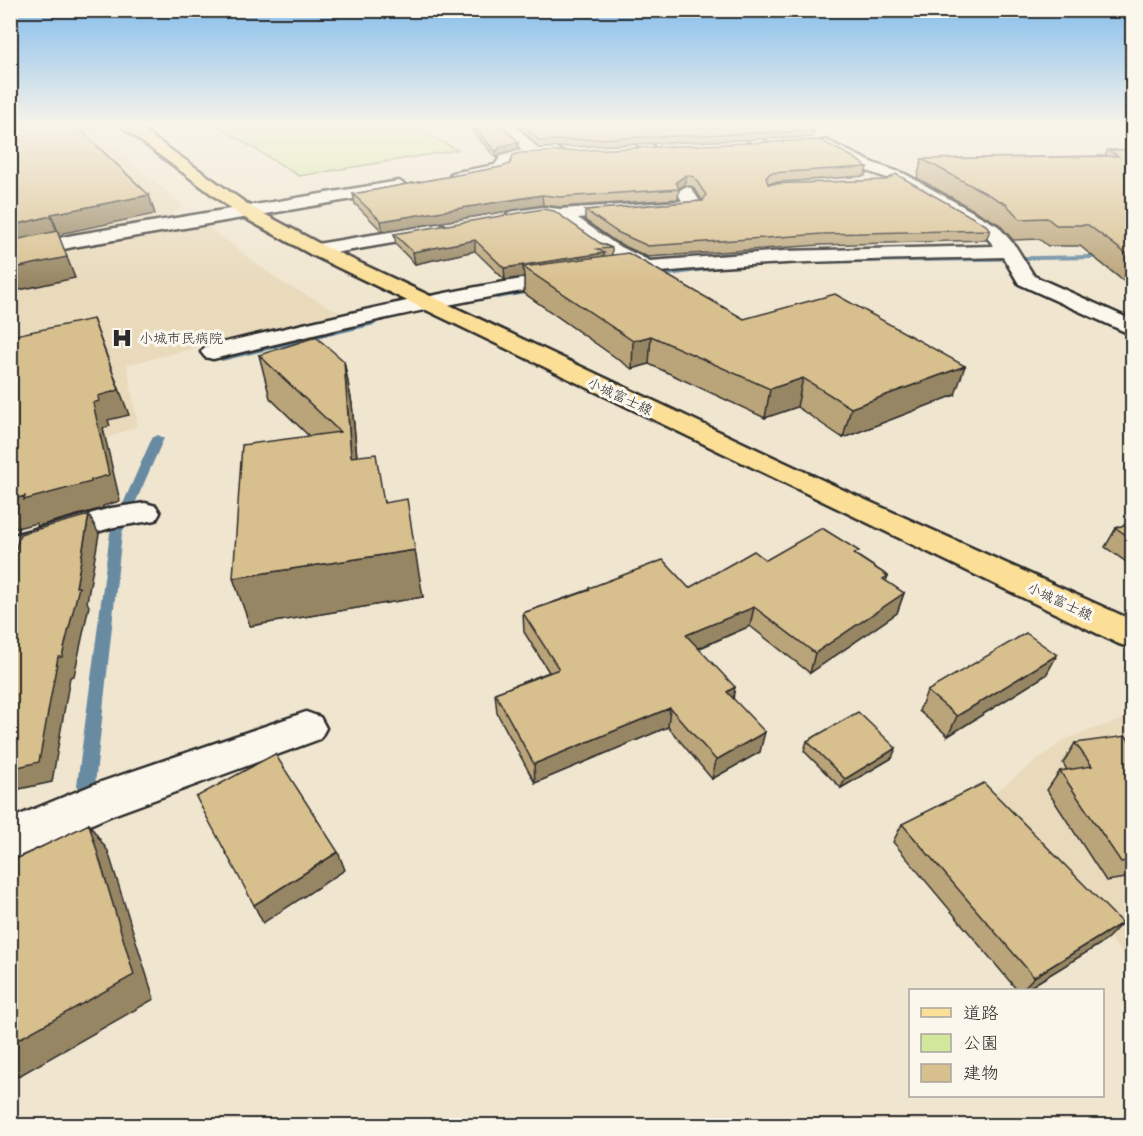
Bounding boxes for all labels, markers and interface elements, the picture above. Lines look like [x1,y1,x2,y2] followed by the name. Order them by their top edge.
[110,326,134,350] hospital icon: 小城市民病院
[139,329,223,347] place label: 小城市民病院
[584,373,656,419] street label: 小城富士線
[1024,578,1096,624] street label: 小城富士線
[909,989,1104,1097] legend
[963,1001,999,1025] text: 道路
[963,1031,999,1055] text: 公園
[963,1061,999,1085] text: 建物

